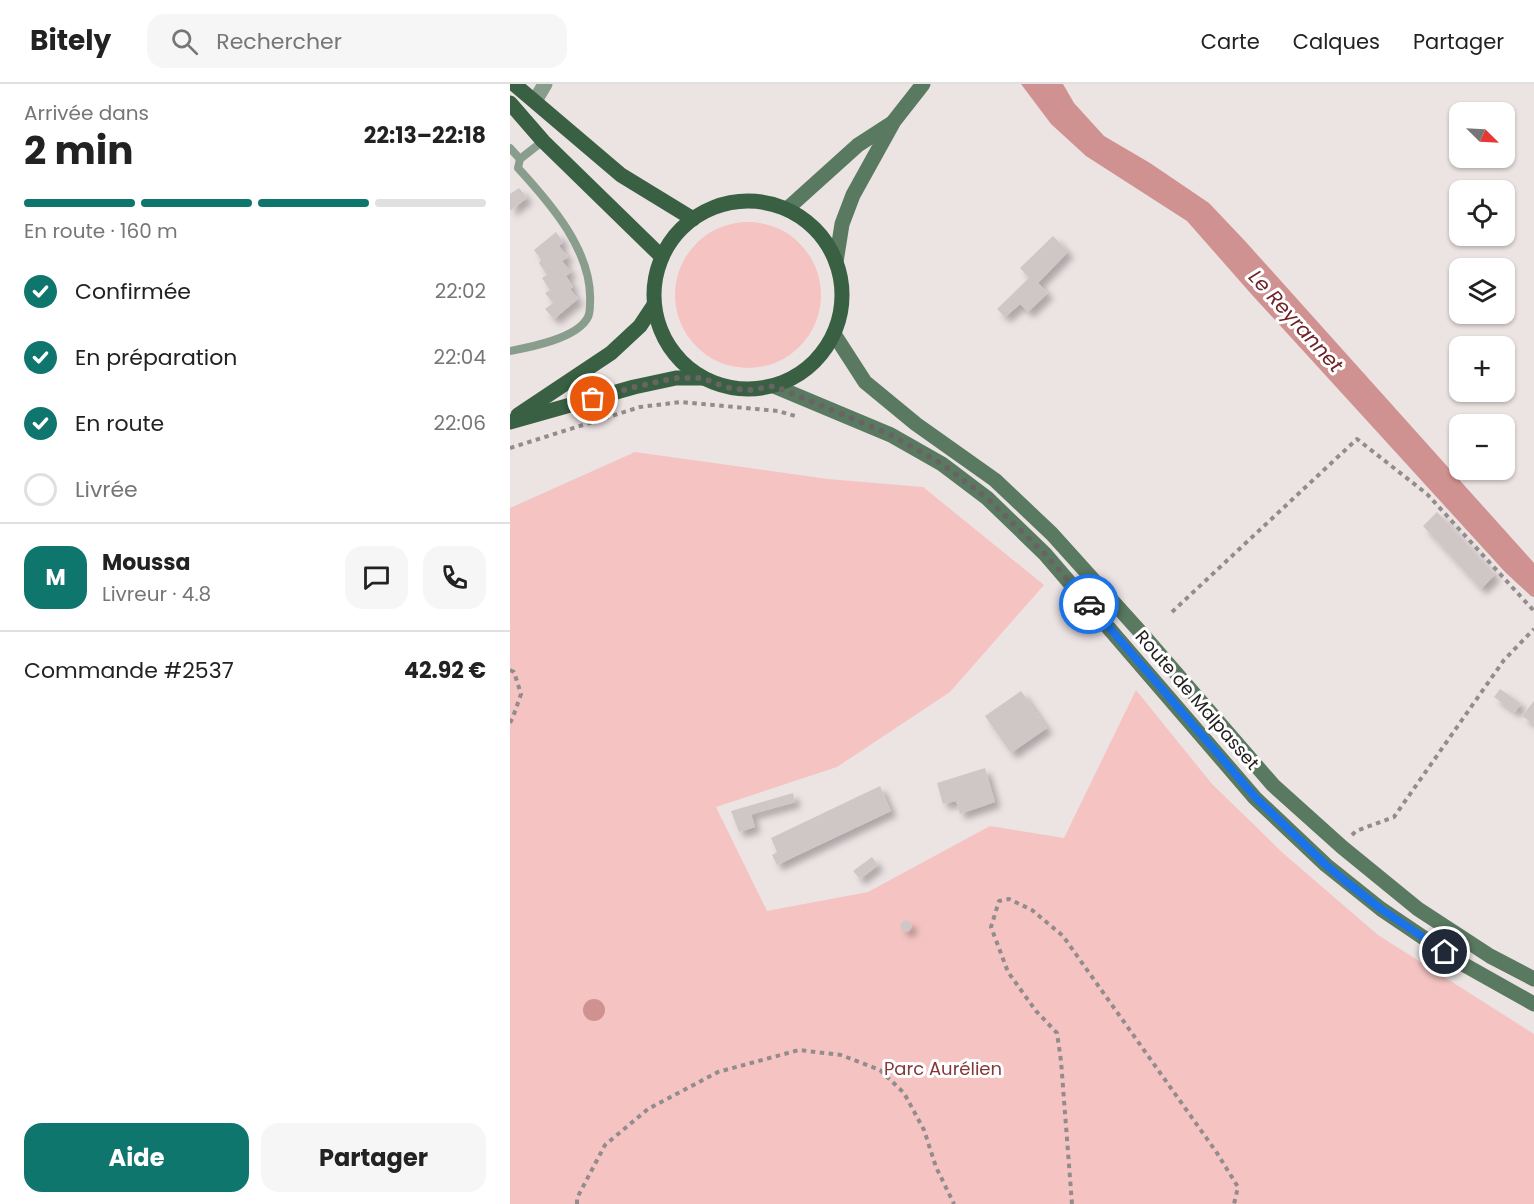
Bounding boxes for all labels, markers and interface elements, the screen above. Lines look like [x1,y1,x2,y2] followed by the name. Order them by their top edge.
[147,14,567,68] search box
[30,21,111,60] text: Bitely
[168,25,201,58] icon: search
[216,26,342,57] text: Rechercher
[1201,27,1260,56] text: Carte
[1293,27,1380,56] text: Calques
[1413,27,1504,56] text: Partager
[24,99,149,127] text: Arrivée dans
[1449,102,1515,168] north arrow
[1449,102,1515,480] map controls
[364,120,486,151] text: 22:13–22:18
[24,123,134,178] text: 2 min
[1449,180,1515,246] button: locate
[24,217,178,245] text: En route · 160 m
[1449,258,1515,324] button: layers
[1242,264,1350,379] water label: Le Reyrannet
[24,275,57,308] icon: check
[75,276,191,307] text: Confirmée
[435,277,486,305] text: 22:02
[1449,336,1515,402] button: +
[24,341,57,374] icon: check
[75,342,237,373] text: En préparation
[434,343,486,371] text: 22:04
[567,373,618,424] pin
[576,382,609,415] icon: bag
[24,407,57,440] icon: check
[75,408,164,439] text: En route
[433,409,486,437] text: 22:06
[1449,414,1515,480] button: −
[75,474,138,505] text: Livrée
[345,546,408,609] button: chat
[423,546,486,609] button: phone
[102,547,191,578] text: Moussa
[45,562,66,593] text: M
[1059,574,1119,634] courier
[102,580,211,608] text: Livreur · 4.8
[1073,588,1106,621] icon: car
[1130,624,1265,775] street label: Route de Malpasset
[24,655,234,686] text: Commande #2537
[404,655,486,686] text: 42.92 €
[1419,926,1470,977] pin
[1428,935,1461,968] icon: home
[884,1056,1002,1081] park label: Parc Aurélien
[24,1123,249,1192] button: Aide
[261,1123,486,1192] button: Partager

